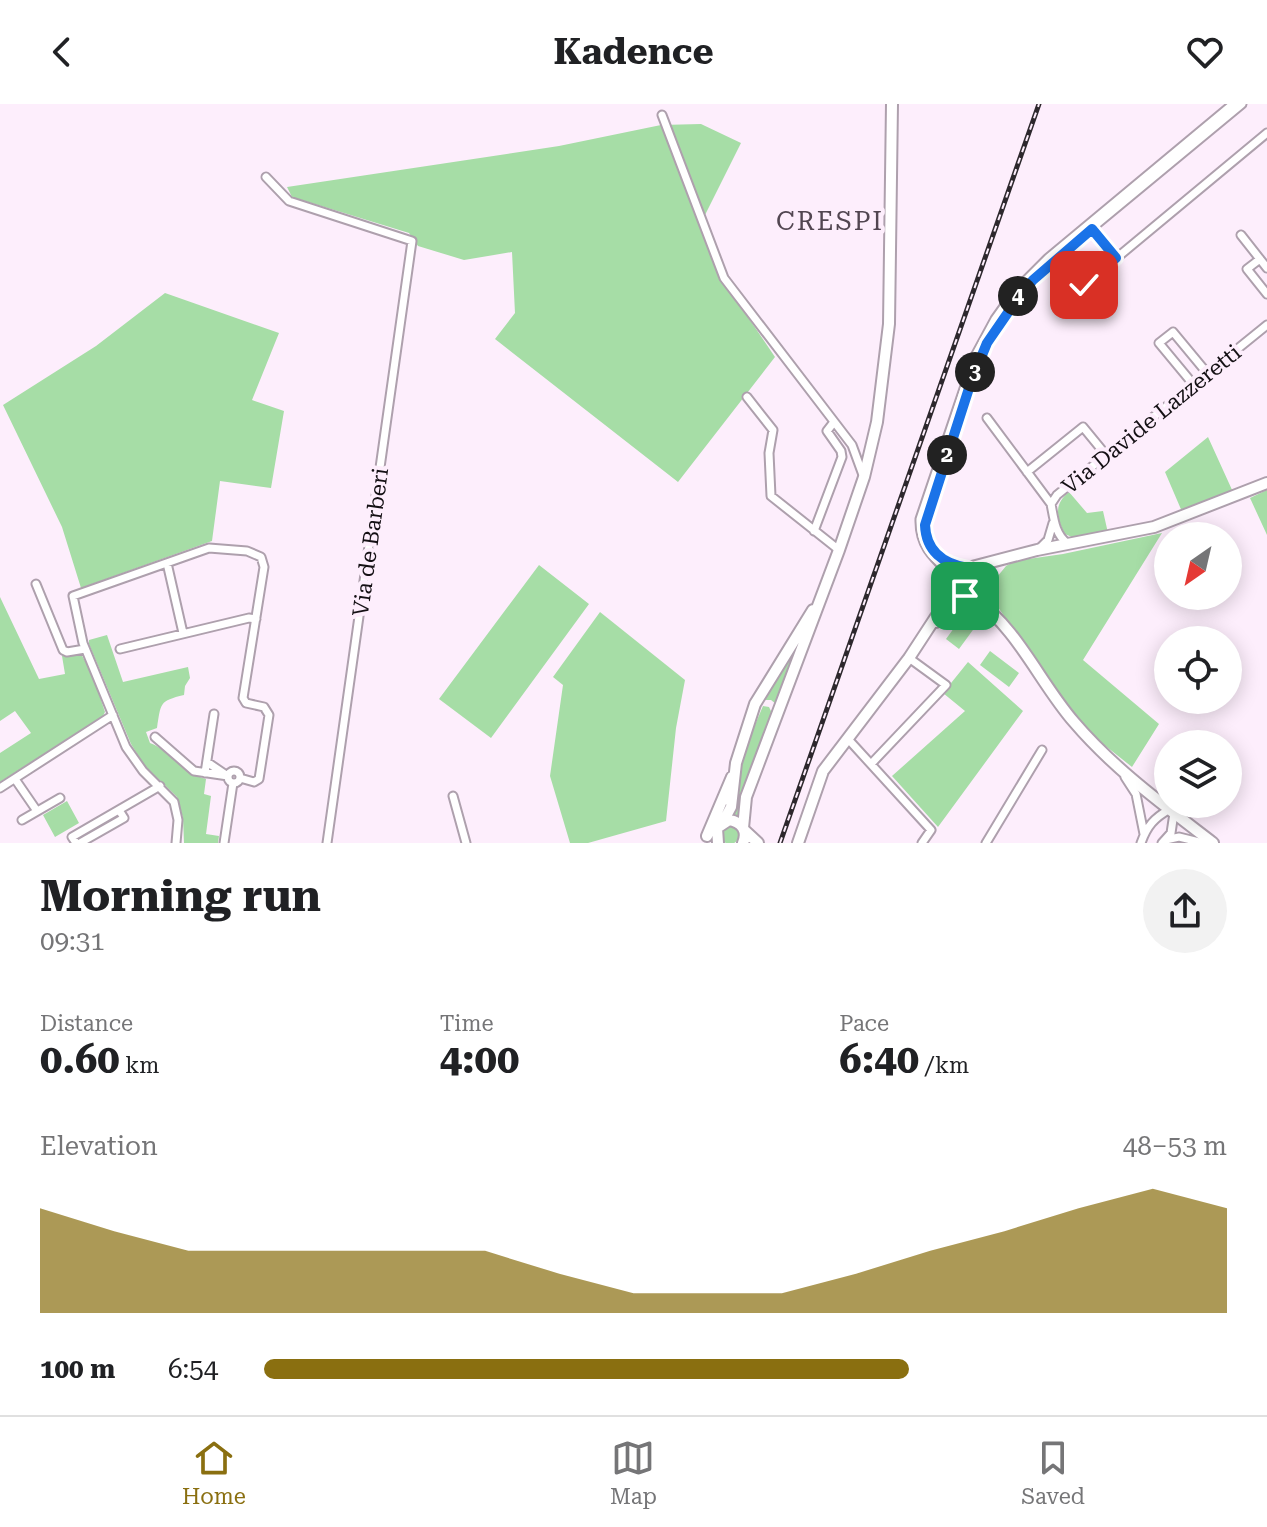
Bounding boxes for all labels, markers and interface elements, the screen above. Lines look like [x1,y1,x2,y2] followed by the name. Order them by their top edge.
[40,30,84,74] icon: back
[1183,30,1227,74] icon: heart
[553,31,714,73] text: Kadence
[776,206,884,236] district label: CRESPI
[1050,251,1118,319] pin
[1062,263,1106,307] icon: check
[998,276,1038,316] pin: 4
[1012,283,1024,308] text: 4
[1057,340,1246,499] street label: Via Davide Lazzeretti
[955,352,995,392] pin: 3
[969,359,981,384] text: 3
[927,435,967,475] pin: 2
[941,442,953,467] text: 2
[348,466,393,618] street label: Via de Barberi
[1154,522,1242,610] north arrow
[1154,522,1242,818] map controls
[931,562,999,630] pin
[943,574,987,618] icon: arrive
[1154,626,1242,714] button: locate
[1154,730,1242,818] button: layers
[1143,869,1227,953] button: share
[40,870,321,922] text: Morning run
[40,926,105,956] text: 09:31
[40,1011,133,1036] text: Distance
[440,1011,494,1036] text: Time
[839,1011,889,1036] text: Pace
[40,1036,120,1083] text: 0.60
[440,1036,519,1083] text: 4:00
[839,1036,919,1083] text: 6:40
[120,1053,159,1078] text: km
[919,1053,969,1078] text: /km
[40,1131,158,1161] text: Elevation
[1123,1131,1227,1161] text: 48–53 m
[40,1354,115,1384] text: 100 m
[168,1354,218,1384] text: 6:54
[182,1436,246,1509] tab: Home
[610,1436,657,1509] tab: Map
[1021,1436,1085,1509] tab: Saved

